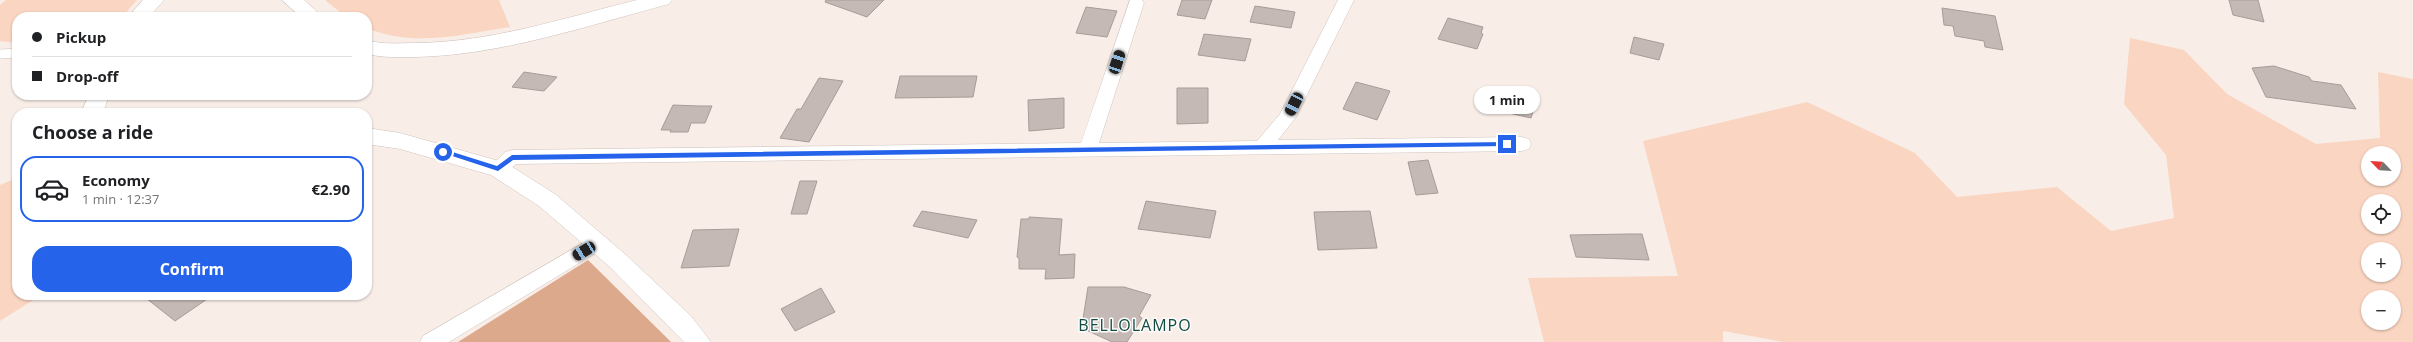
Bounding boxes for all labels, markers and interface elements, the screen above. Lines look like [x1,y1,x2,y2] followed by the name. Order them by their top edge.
[56,27,106,47] text: Pickup
[1108,49,1126,75] car
[56,66,118,86] text: Drop-off
[1474,86,1540,114] callout: 1 min
[1283,91,1305,117] car
[1489,91,1525,109] text: 1 min
[32,120,153,144] text: Choose a ride
[1498,135,1516,153] route end
[434,143,452,161] route start
[2361,146,2401,186] north arrow
[2361,146,2401,330] map controls
[82,170,150,190] text: Economy
[34,171,70,207] icon: car
[311,179,350,199] text: €2.90
[82,190,159,208] text: 1 min · 12:37
[2361,194,2401,234] button: locate
[571,240,597,262] car
[2361,242,2401,282] button: +
[32,246,352,292] button: Confirm
[2361,290,2401,330] button: −
[1078,314,1192,336] district label: BELLOLAMPO

